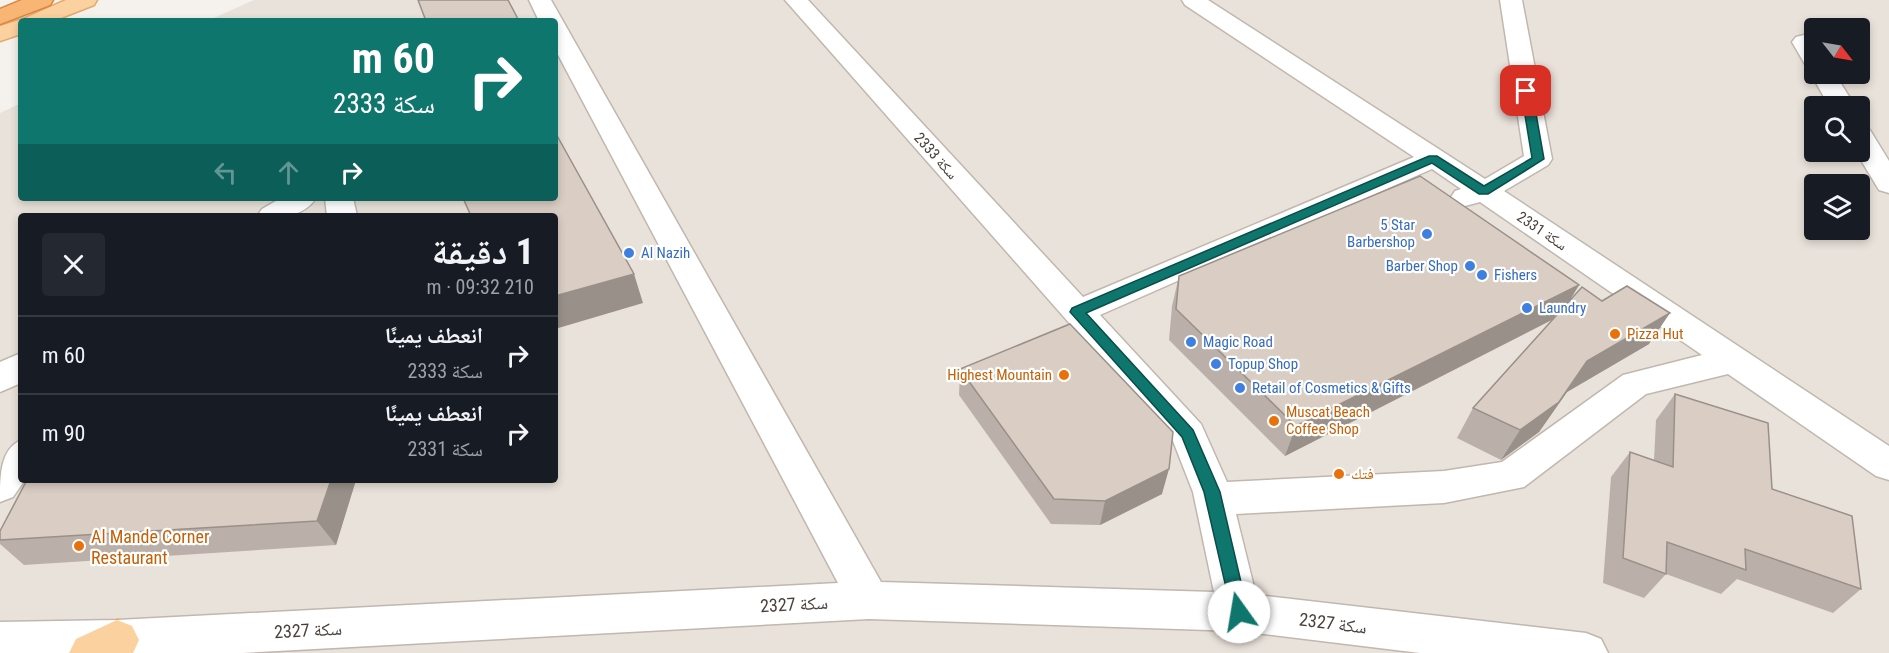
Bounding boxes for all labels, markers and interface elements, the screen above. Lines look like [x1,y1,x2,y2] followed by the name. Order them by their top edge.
[1804,18,1870,84] north arrow
[1804,18,1870,240] map controls
[352,34,435,83] text: 60 m
[456,42,534,120] icon: right
[1500,65,1551,116] pin
[1509,74,1542,107] icon: arrive
[333,88,435,120] text: سكة 2333
[1804,96,1870,162] button: search
[910,129,962,183] street label: سكة 2333
[209,156,242,189] icon: left
[272,156,305,189] icon: ahead
[335,156,368,189] icon: right
[1804,174,1870,240] button: layers
[1514,208,1571,254] street label: سكة 2331
[1347,216,1415,251] place label: 5 Star Barbershop
[1420,227,1434,241] marker: 5 Star Barbershop
[432,231,534,273] text: 1 دقيقة
[42,233,105,296] button: close
[641,244,690,262] place label: Al Nazih
[622,246,636,260] marker: Al Nazih
[1386,257,1458,275] place label: Barber Shop
[1463,259,1477,273] marker: Barber Shop
[1494,266,1537,284] place label: Fishers
[1475,268,1489,282] marker: Fishers
[427,275,534,299] text: 210 m · 09:32
[1539,299,1586,317] place label: Laundry
[1520,301,1534,315] marker: Laundry
[385,323,483,348] text: انعطف يمينًا
[1627,325,1684,343] place label: Pizza Hut
[1608,327,1622,341] marker: Pizza Hut
[1203,333,1273,351] place label: Magic Road
[1184,335,1198,349] marker: Magic Road
[501,339,534,372] icon: right
[42,343,85,368] text: 60 m
[1228,355,1298,373] place label: Topup Shop
[1209,357,1223,371] marker: Topup Shop
[408,359,483,383] text: سكة 2333
[947,366,1052,384] place label: Highest Mountain
[1057,368,1071,382] marker: Highest Mountain
[1252,379,1411,397] place label: Retail of Cosmetics & Gifts
[1233,381,1247,395] marker: Retail of Cosmetics & Gifts
[385,401,483,426] text: انعطف يمينًا
[1286,403,1370,438] place label: Muscat Beach Coffee Shop
[1267,414,1281,428] marker: Muscat Beach Coffee Shop
[501,417,534,450] icon: right
[42,421,85,446] text: 90 m
[408,437,483,461] text: سكة 2331
[1351,465,1374,483] place label: فتك
[1332,467,1346,481] marker: فتك
[91,526,210,568] place label: Al Mande Corner Restaurant
[72,539,86,553] marker: Al Mande Corner Restaurant
[1207,580,1271,644] position arrow
[760,592,828,616] street label: سكة 2327
[1298,608,1368,638] street label: سكة 2327
[274,618,342,642] street label: سكة 2327

